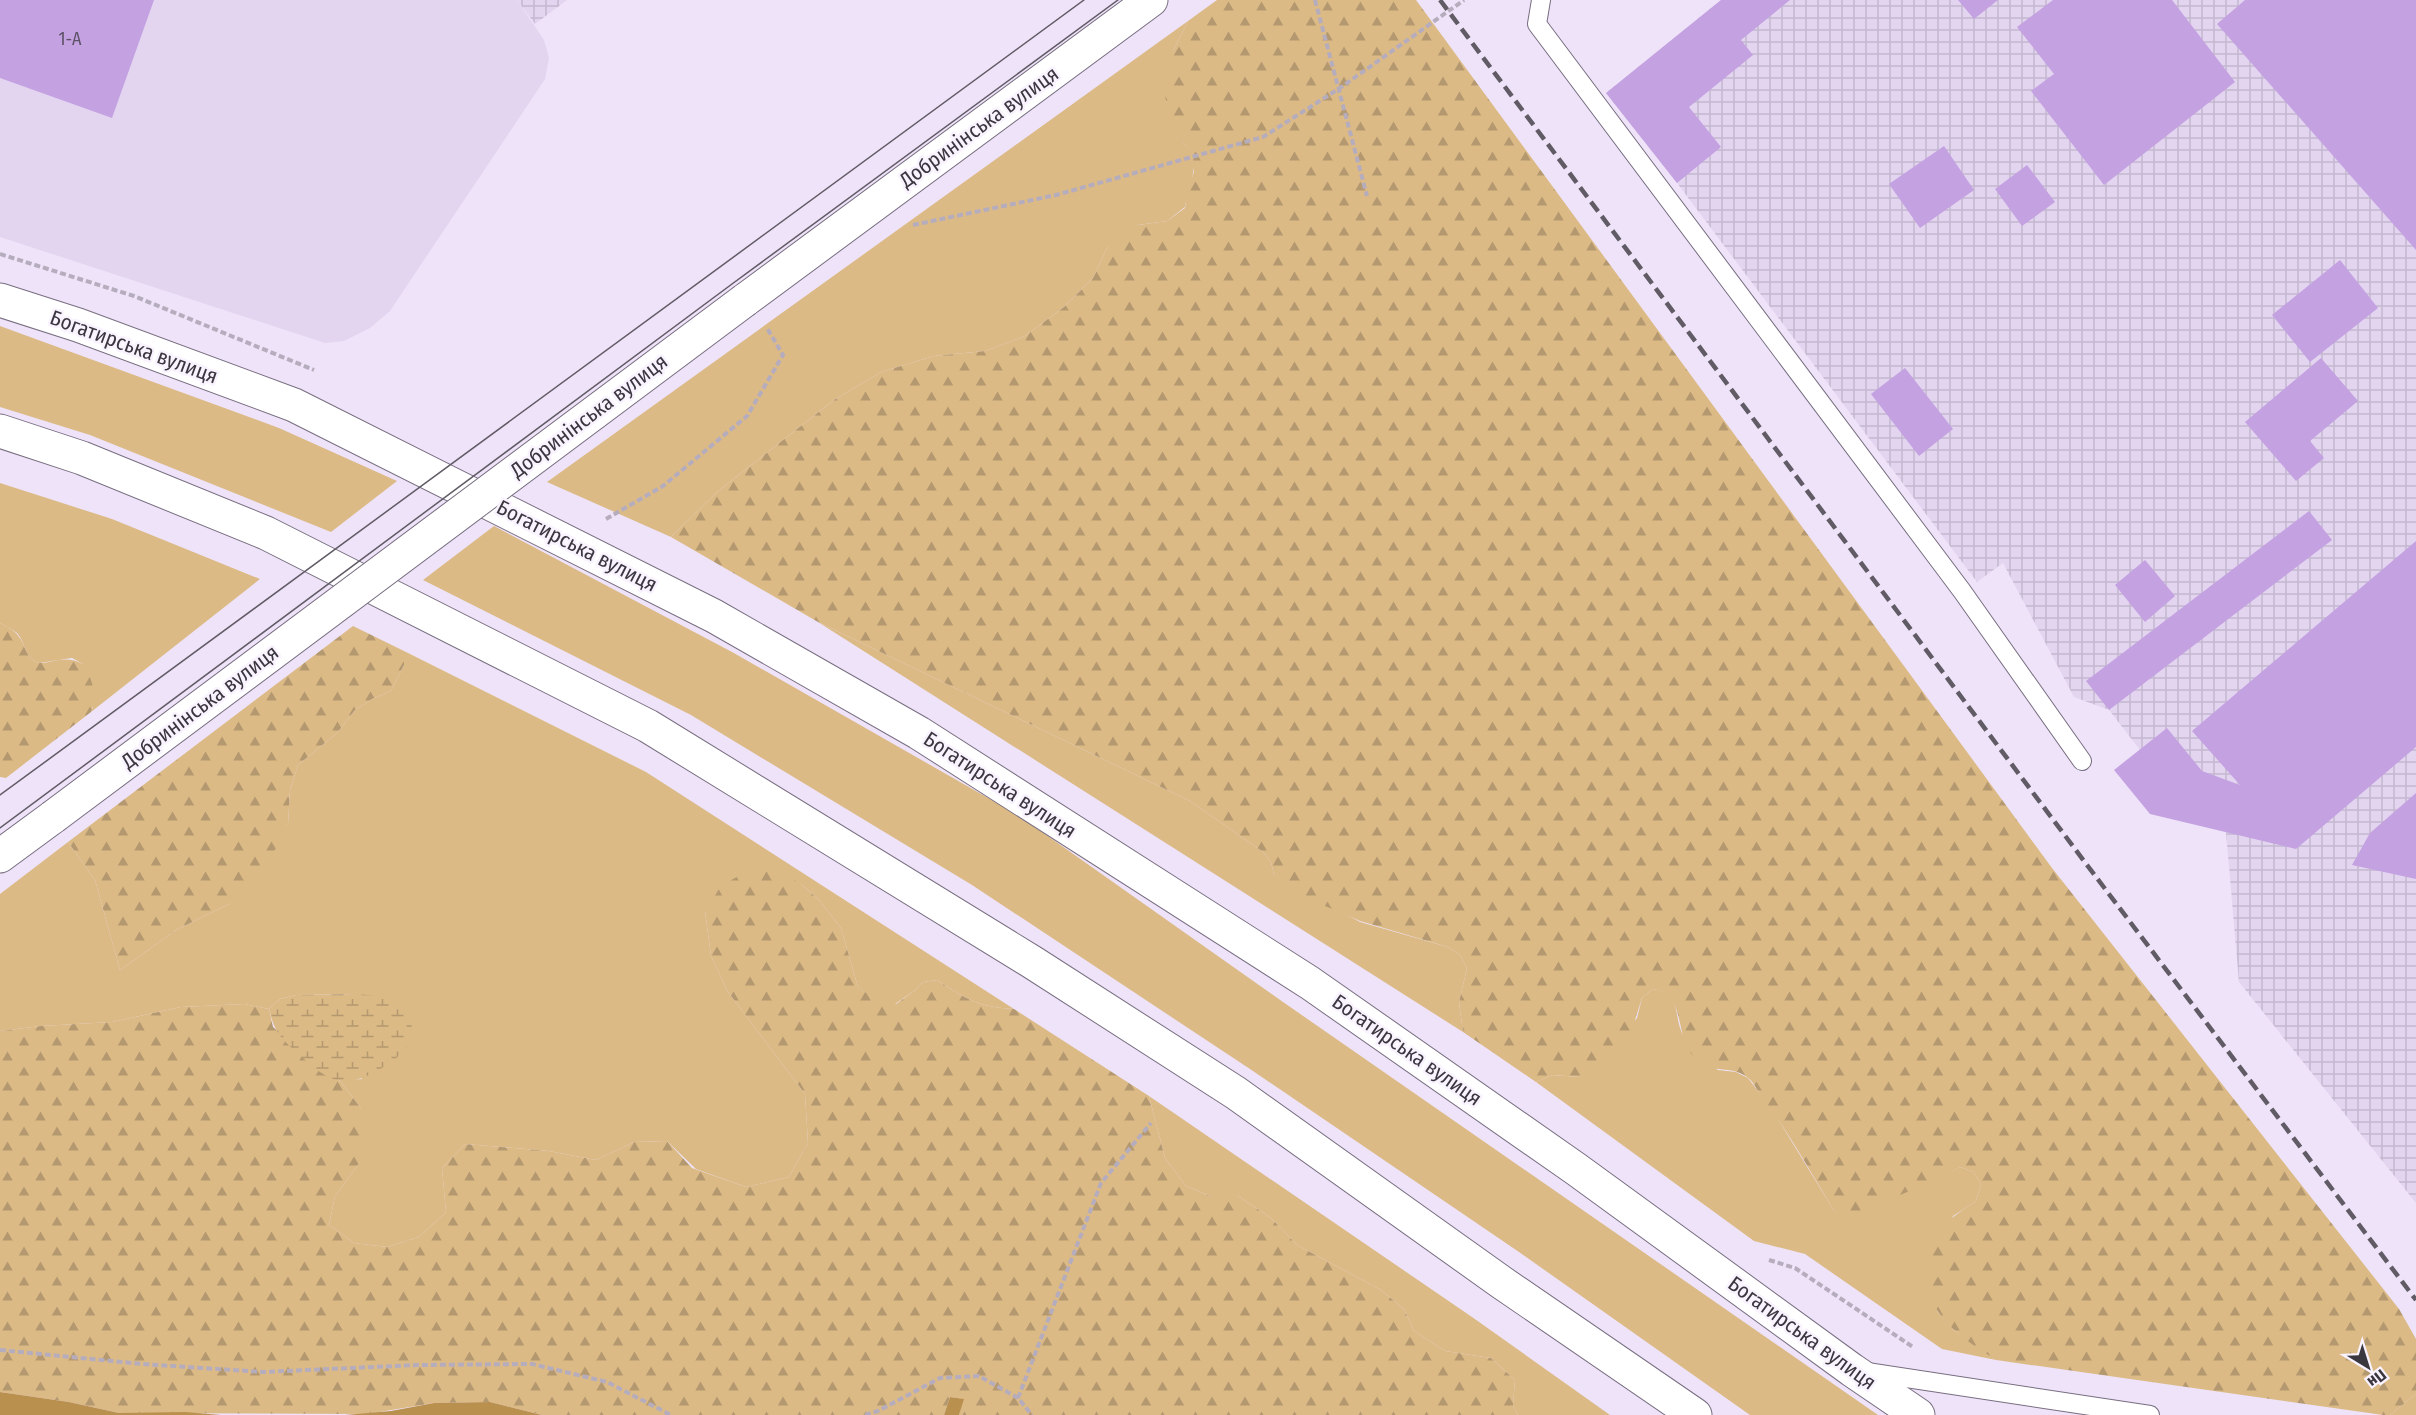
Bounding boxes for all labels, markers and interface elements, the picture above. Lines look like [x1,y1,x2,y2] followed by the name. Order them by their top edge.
[59,28,82,50] house number: 1-А
[894,61,1064,194] street label: Добринінська вулиця
[47,305,221,389] street label: Богатирська вулиця
[504,348,673,484] street label: Добринінська вулиця
[492,494,662,598] street label: Богатирська вулиця
[115,639,284,775] street label: Добринінська вулиця
[919,726,1081,844] street label: Богатирська вулиця
[1327,989,1487,1111] street label: Богатирська вулиця
[1723,1271,1881,1395] street label: Богатирська вулиця
[2338,1337,2398,1397] north arrow
[2364,1365,2390,1391] text: Пн

